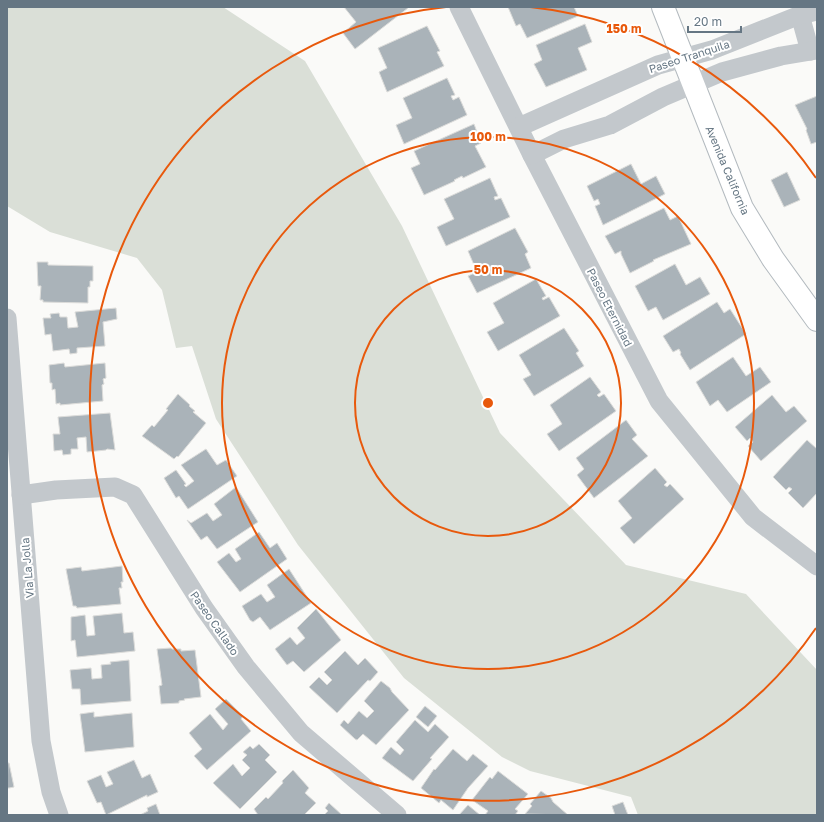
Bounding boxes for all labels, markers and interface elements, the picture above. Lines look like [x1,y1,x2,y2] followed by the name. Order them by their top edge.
[688,8,741,34] scale bar
[694,14,722,29] text: 20 m
[607,21,641,36] text: 150 m
[647,37,731,75] street label: Paseo Tranquila
[703,124,753,216] street label: Avenida California
[470,129,506,144] text: 100 m
[474,262,502,277] text: 50 m
[585,266,635,348] street label: Paseo Eternidad
[481,396,495,410] centre of rings
[18,537,36,599] street label: Via La Jolla
[188,588,242,658] street label: Paseo Callado

